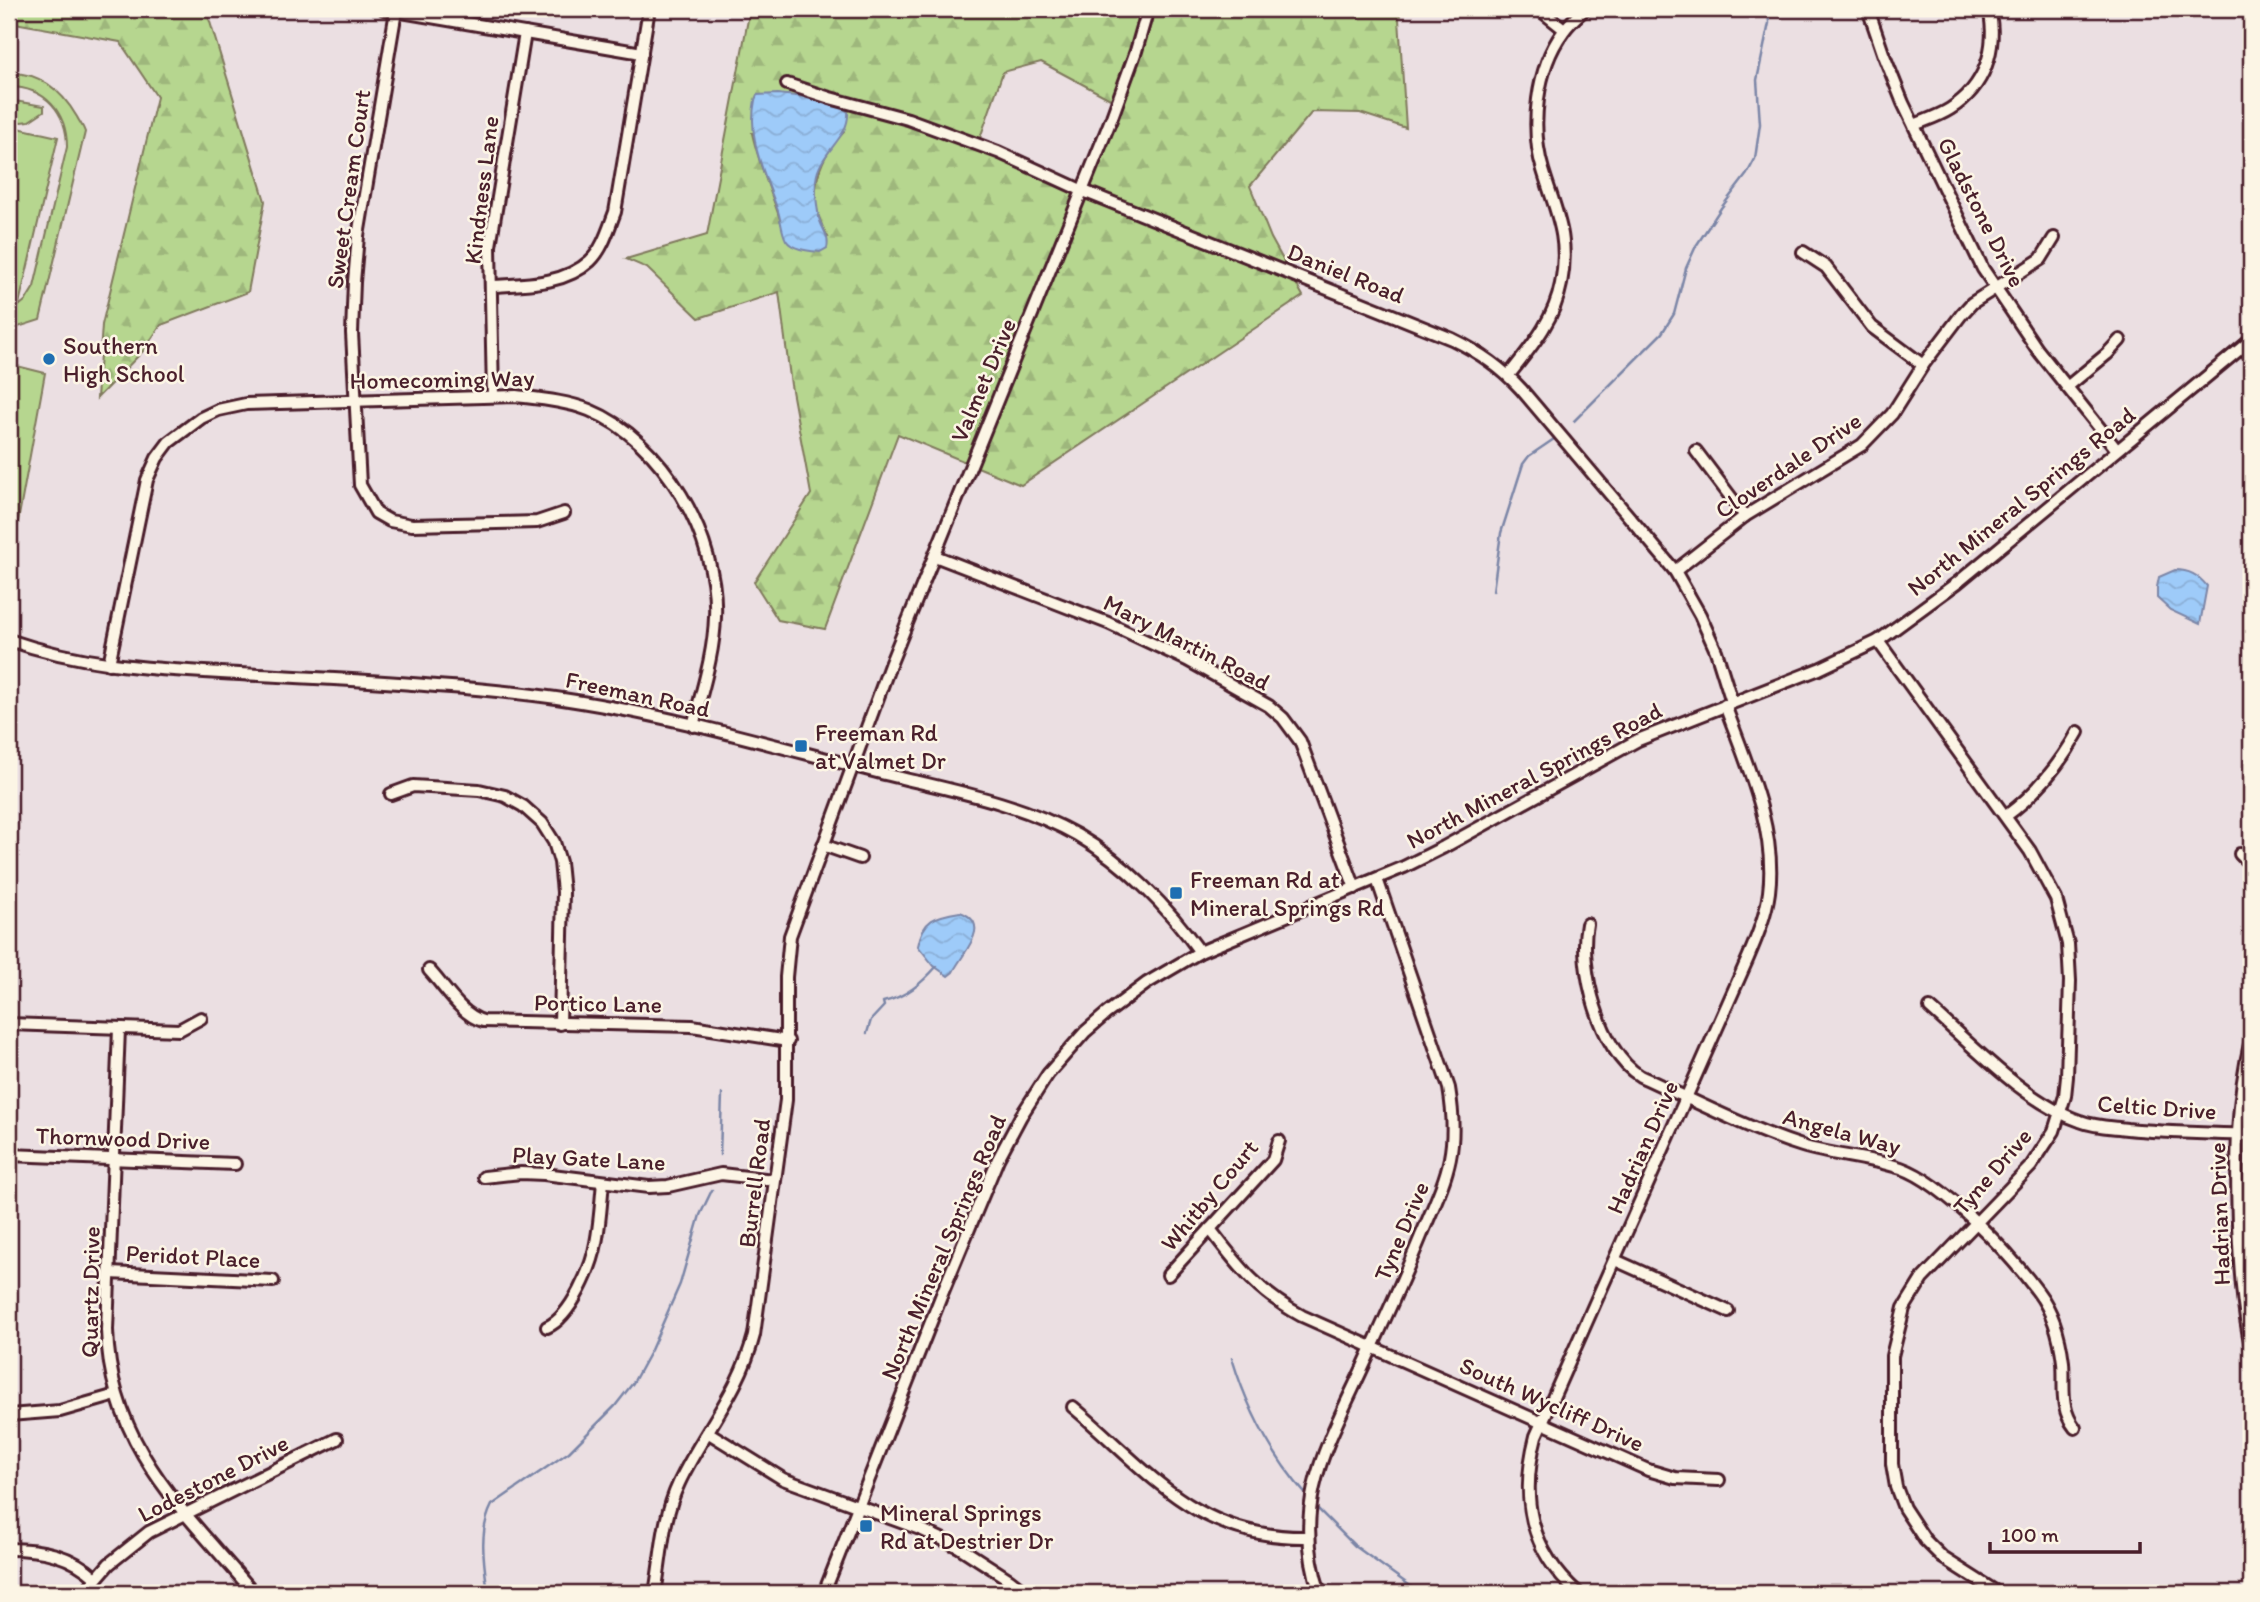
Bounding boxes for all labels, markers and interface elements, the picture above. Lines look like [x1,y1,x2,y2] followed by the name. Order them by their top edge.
[320,88,376,290] street label: Sweet Cream Court
[458,114,504,266] street label: Kindness Lane
[1932,132,2032,292] street label: Gladstone Drive
[1283,236,1409,310] street label: Daniel Road
[944,314,1022,446] street label: Valmet Drive
[63,331,185,388] place label: Southern High School
[41,351,57,367] marker: Southern High School
[349,363,535,395] street label: Homecoming Way
[1901,400,2141,602] street label: North Mineral Springs Road
[1709,405,1867,525] street label: Cloverdale Drive
[1099,588,1275,696] street label: Mary Martin Road
[563,665,713,723] street label: Freeman Road
[1401,695,1667,855] street label: North Mineral Springs Road
[815,718,946,775] place label: Freeman Rd at Valmet Dr
[793,738,809,754] marker: Freeman Rd at Valmet Dr
[1190,865,1385,922] place label: Freeman Rd at Mineral Springs Rd
[1168,885,1184,901] marker: Freeman Rd at Mineral Springs Rd
[534,987,662,1019] street label: Portico Lane
[1600,1076,1684,1218] street label: Hadrian Drive
[2096,1088,2218,1126] street label: Celtic Drive
[1780,1101,1904,1161] street label: Angela Way
[874,1110,1012,1384] street label: North Mineral Springs Road
[732,1117,776,1249] street label: Burrell Road
[35,1120,211,1156] street label: Thornwood Drive
[1946,1122,2038,1220] street label: Tyne Drive
[1154,1133,1264,1257] street label: Whitby Court
[512,1140,666,1176] street label: Play Gate Lane
[2202,1142,2236,1286] street label: Hadrian Drive
[1367,1177,1435,1285] street label: Tyne Drive
[74,1226,106,1358] street label: Quartz Drive
[125,1238,261,1274] street label: Peridot Place
[1455,1350,1649,1458] street label: South Wycliff Drive
[133,1428,293,1528] street label: Lodestone Drive
[880,1498,1054,1555] place label: Mineral Springs Rd at Destrier Dr
[1990,1511,2141,1555] scale bar
[858,1518,874,1534] marker: Mineral Springs Rd at Destrier Dr
[2001,1522,2059,1547] text: 100 m

